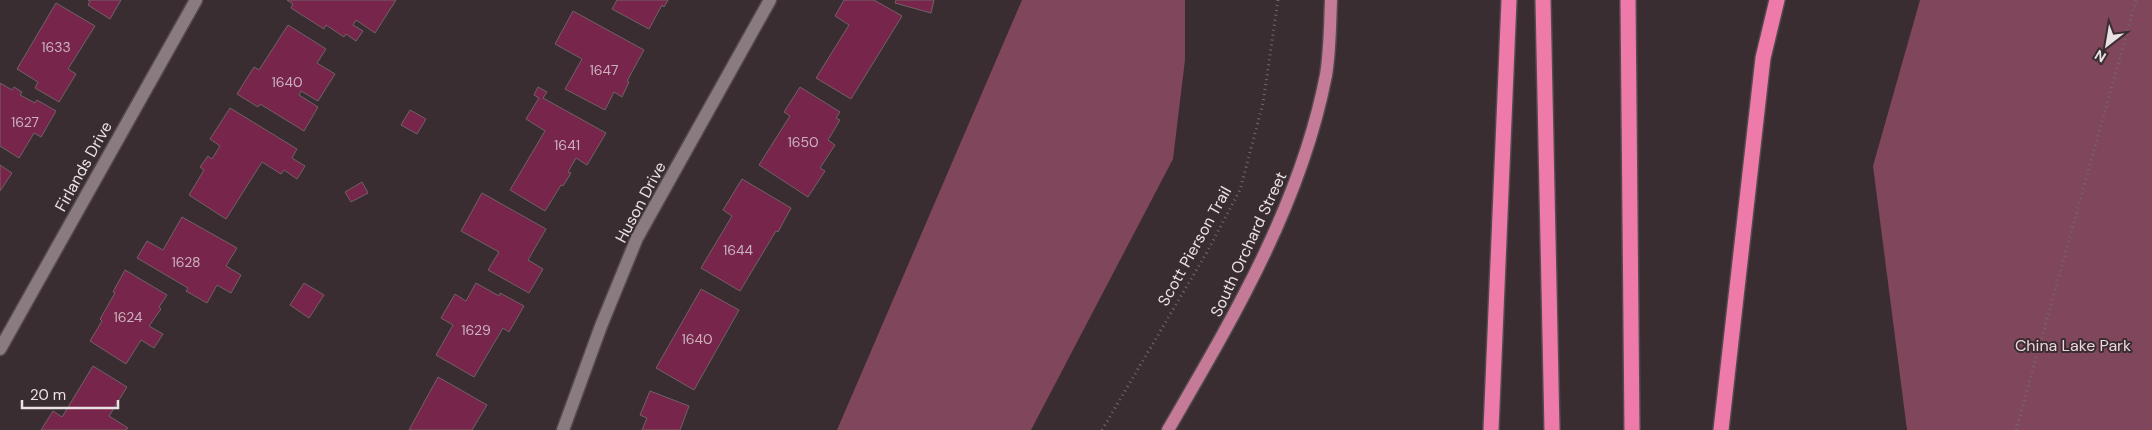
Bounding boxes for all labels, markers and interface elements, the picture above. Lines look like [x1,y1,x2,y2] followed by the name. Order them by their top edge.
[2082,20,2132,70] north arrow
[41,38,71,56] house number: 1633
[2091,46,2109,66] text: N
[589,61,619,79] house number: 1647
[271,73,303,91] house number: 1640
[11,113,39,131] house number: 1627
[50,117,117,215] street label: Firlands Drive
[788,133,819,151] house number: 1650
[554,136,580,154] house number: 1641
[610,158,671,246] street label: Huson Drive
[1206,168,1291,320] street label: South Orchard Street
[1153,183,1236,310] street label: Scott Pierson Trail
[723,241,754,259] house number: 1644
[171,253,201,271] house number: 1628
[113,308,143,326] house number: 1624
[461,321,491,339] house number: 1629
[681,330,713,348] house number: 1640
[2015,335,2131,356] park label: China Lake Park
[22,378,119,410] scale bar
[30,385,66,405] text: 20 m

